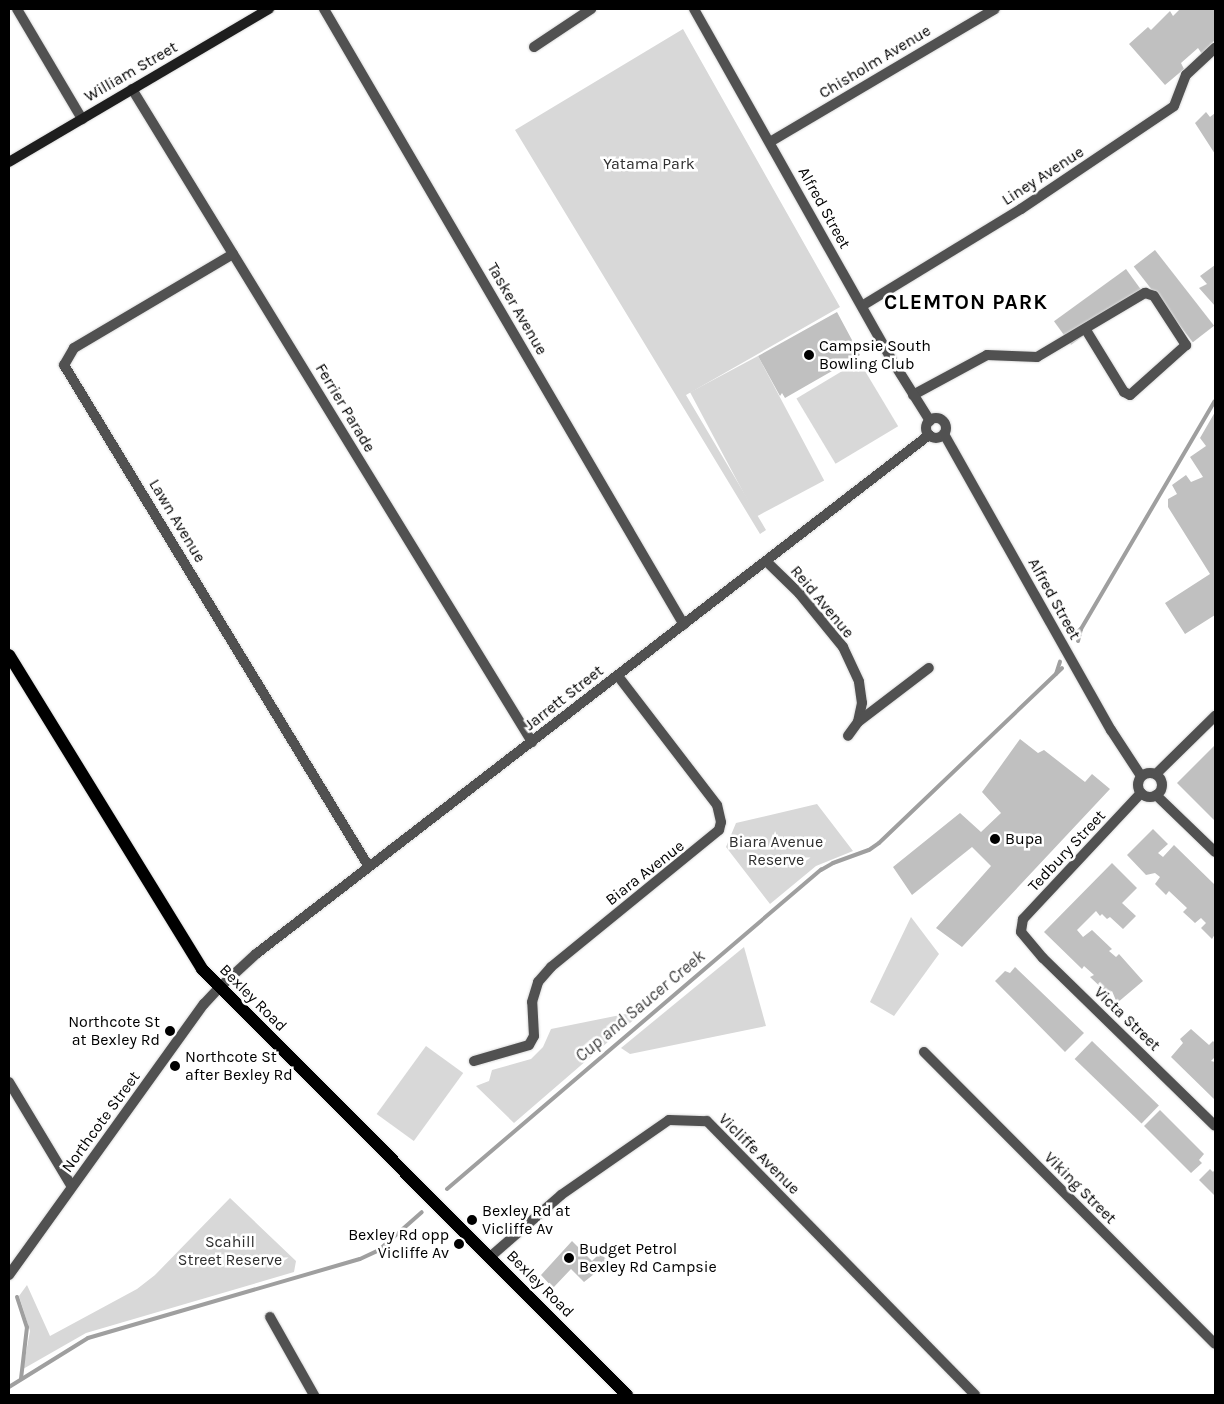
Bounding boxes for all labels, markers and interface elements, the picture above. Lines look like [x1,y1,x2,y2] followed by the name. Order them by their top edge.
[816,21,934,103] street label: Chisholm Avenue
[81,38,181,106] street label: William Street
[998,142,1088,210] street label: Liney Avenue
[603,154,695,174] park label: Yatama Park
[794,164,854,252] street label: Alfred Street
[483,259,551,359] street label: Tasker Avenue
[883,289,1049,315] district label: CLEMTON PARK
[819,336,931,374] place label: Campsie South Bowling Club
[803,349,815,361] marker: Campsie South Bowling Club
[311,360,379,456] street label: Ferrier Parade
[145,476,209,566] street label: Lawn Avenue
[1024,555,1084,643] street label: Alfred Street
[786,562,858,642] street label: Reid Avenue
[521,661,607,735] street label: Jarrett Street
[1024,806,1110,896] street label: Tedbury Street
[1005,829,1043,849] place label: Bupa
[729,832,823,870] park label: Biara Avenue Reserve
[989,833,1001,845] marker: Bupa
[602,836,688,910] street label: Biara Avenue
[571,945,709,1067] water label: Cup and Saucer Creek
[215,960,291,1036] street label: Bexley Road
[1090,983,1164,1055] street label: Victa Street
[68,1012,160,1050] place label: Northcote St at Bexley Rd
[164,1025,176,1037] marker: Northcote St at Bexley Rd
[185,1047,293,1085] place label: Northcote St after Bexley Rd
[169,1060,181,1072] marker: Northcote St after Bexley Rd
[58,1068,144,1176] street label: Northcote Street
[714,1109,804,1199] street label: Vicliffe Avenue
[1040,1148,1120,1228] street label: Viking Street
[482,1201,570,1239] place label: Bexley Rd at Vicliffe Av
[466,1214,478,1226] marker: Bexley Rd at Vicliffe Av
[348,1225,449,1263] place label: Bexley Rd opp Vicliffe Av
[178,1232,282,1270] park label: Scahill Street Reserve
[453,1238,465,1250] marker: Bexley Rd opp Vicliffe Av
[579,1239,717,1277] place label: Budget Petrol Bexley Rd Campsie
[502,1246,578,1322] street label: Bexley Road
[563,1252,575,1264] marker: Budget Petrol Bexley Rd Campsie

